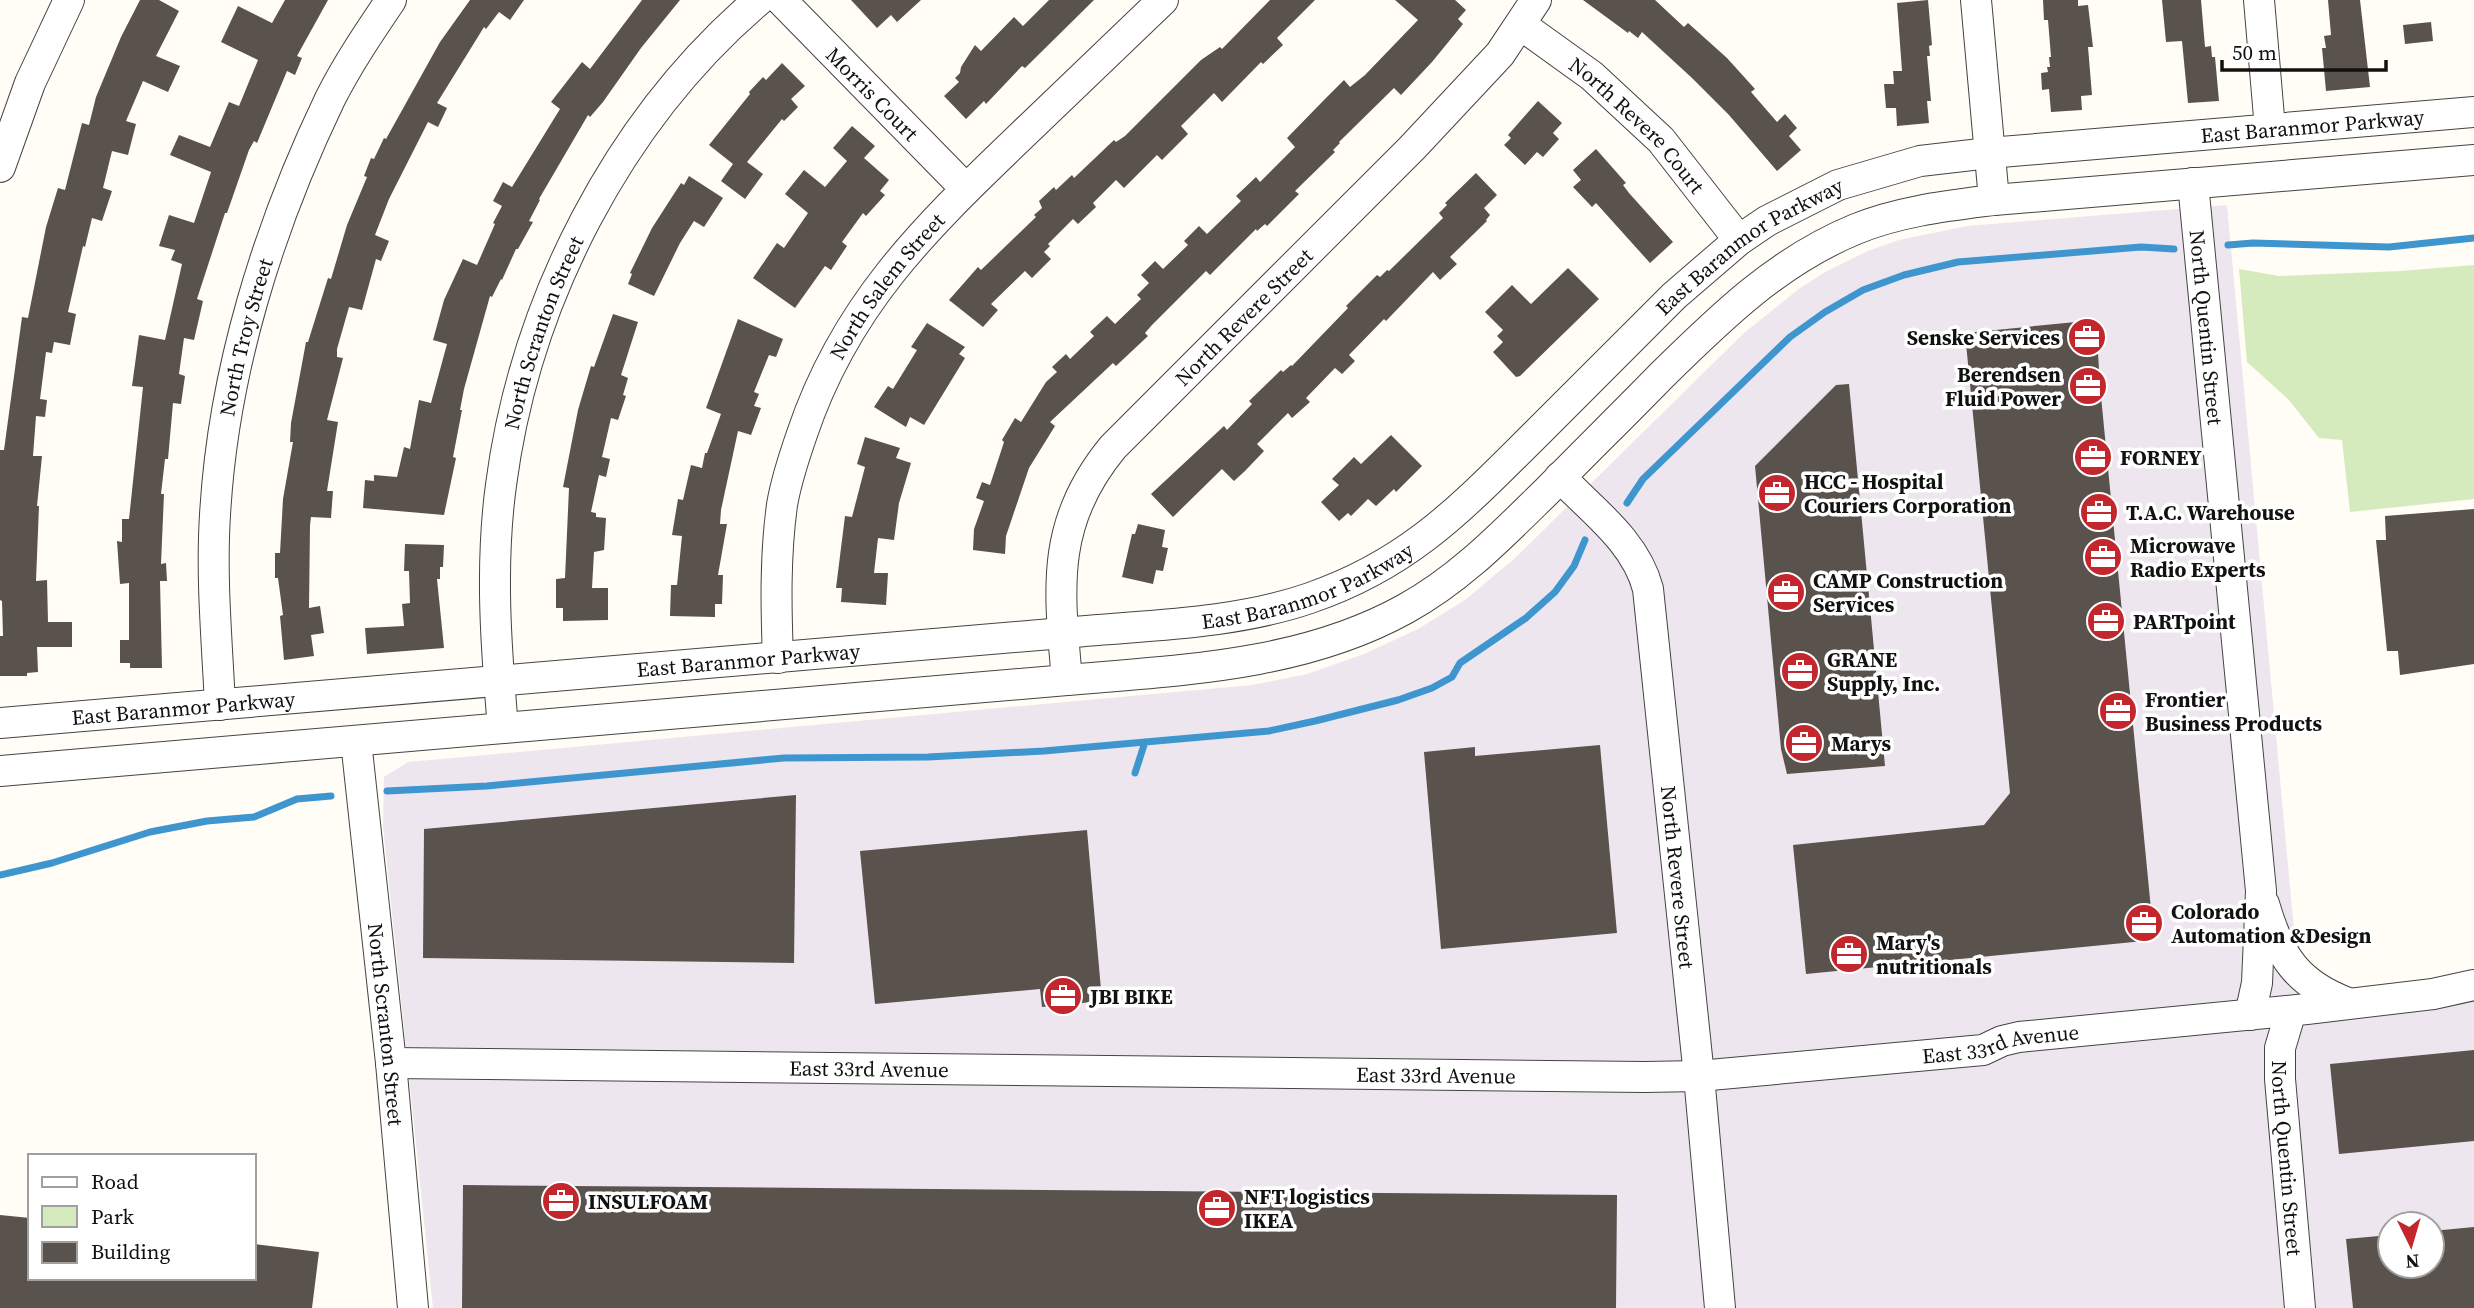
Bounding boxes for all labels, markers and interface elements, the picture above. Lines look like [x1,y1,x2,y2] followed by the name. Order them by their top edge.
[2222,28,2386,72] scale bar
[2232,38,2277,67] text: 50 m
[820,40,925,147] street label: Morris Court
[1563,50,1712,199] street label: North Revere Court
[2199,102,2426,150] street label: East Baranmor Parkway
[1649,170,1848,321] street label: East Baranmor Parkway
[822,206,951,364] street label: North Salem Street
[2183,229,2231,426] street label: North Quentin Street
[496,231,590,432] street label: North Scranton Street
[1168,241,1319,392] street label: North Revere Street
[212,254,279,418] street label: North Troy Street
[2066,316,2108,358] office icon: Senske Services
[1907,323,2060,352] place label: Senske Services
[1945,360,2061,413] place label: Berendsen Fluid Power
[2067,365,2109,407] office icon: Berendsen Fluid Power
[2072,436,2114,478] office icon: FORNEY
[2120,443,2202,472] place label: FORNEY
[1804,467,2012,520] place label: HCC - Hospital Couriers Corporation
[1756,472,1798,514] office icon: HCC - Hospital Couriers Corporation
[2078,491,2120,533] office icon: T.A.C. Warehouse
[2126,498,2295,527] place label: T.A.C. Warehouse
[2130,531,2266,584] place label: Microwave Radio Experts
[1200,535,1419,635] street label: East Baranmor Parkway
[2082,536,2124,578] office icon: Microwave Radio Experts
[1813,566,2003,619] place label: CAMP Construction Services
[1765,571,1807,613] office icon: CAMP Construction Services
[2085,600,2127,642] office icon: PARTpoint
[2133,607,2236,636] place label: PARTpoint
[635,636,862,684] street label: East Baranmor Parkway
[1827,645,1940,698] place label: GRANE Supply, Inc.
[1779,650,1821,692] office icon: GRANE Supply, Inc.
[70,684,297,731] street label: East Baranmor Parkway
[2145,685,2322,738] place label: Frontier Business Products
[2097,690,2139,732] office icon: Frontier Business Products
[1783,722,1825,764] office icon: Marys
[1831,729,1891,758] place label: Marys
[1654,784,1702,970] street label: North Revere Street
[2171,897,2371,950] place label: Colorado Automation &Design
[2123,902,2165,944] office icon: Colorado Automation &Design
[361,922,411,1127] street label: North Scranton Street
[1876,928,1992,981] place label: Mary's nutritionals
[1828,933,1870,975] office icon: Mary's nutritionals
[1042,975,1084,1017] office icon: JBI BIKE
[1088,982,1173,1011] place label: JBI BIKE
[1921,1017,2080,1070] street label: East 33rd Avenue
[789,1053,949,1084] street label: East 33rd Avenue
[1356,1059,1516,1090] street label: East 33rd Avenue
[2265,1061,2310,1257] street label: North Quentin Street
[28,1154,256,1280] legend
[91,1167,139,1196] text: Road
[540,1180,582,1222] office icon: INSULFOAM
[1244,1182,1370,1235] place label: NFT logistics IKEA
[588,1187,708,1216] place label: INSULFOAM
[1196,1187,1238,1229] office icon: NFT logistics IKEA
[91,1202,135,1231] text: Park
[2376,1210,2446,1280] north arrow
[91,1237,170,1266] text: Building
[2404,1248,2421,1276] text: N

